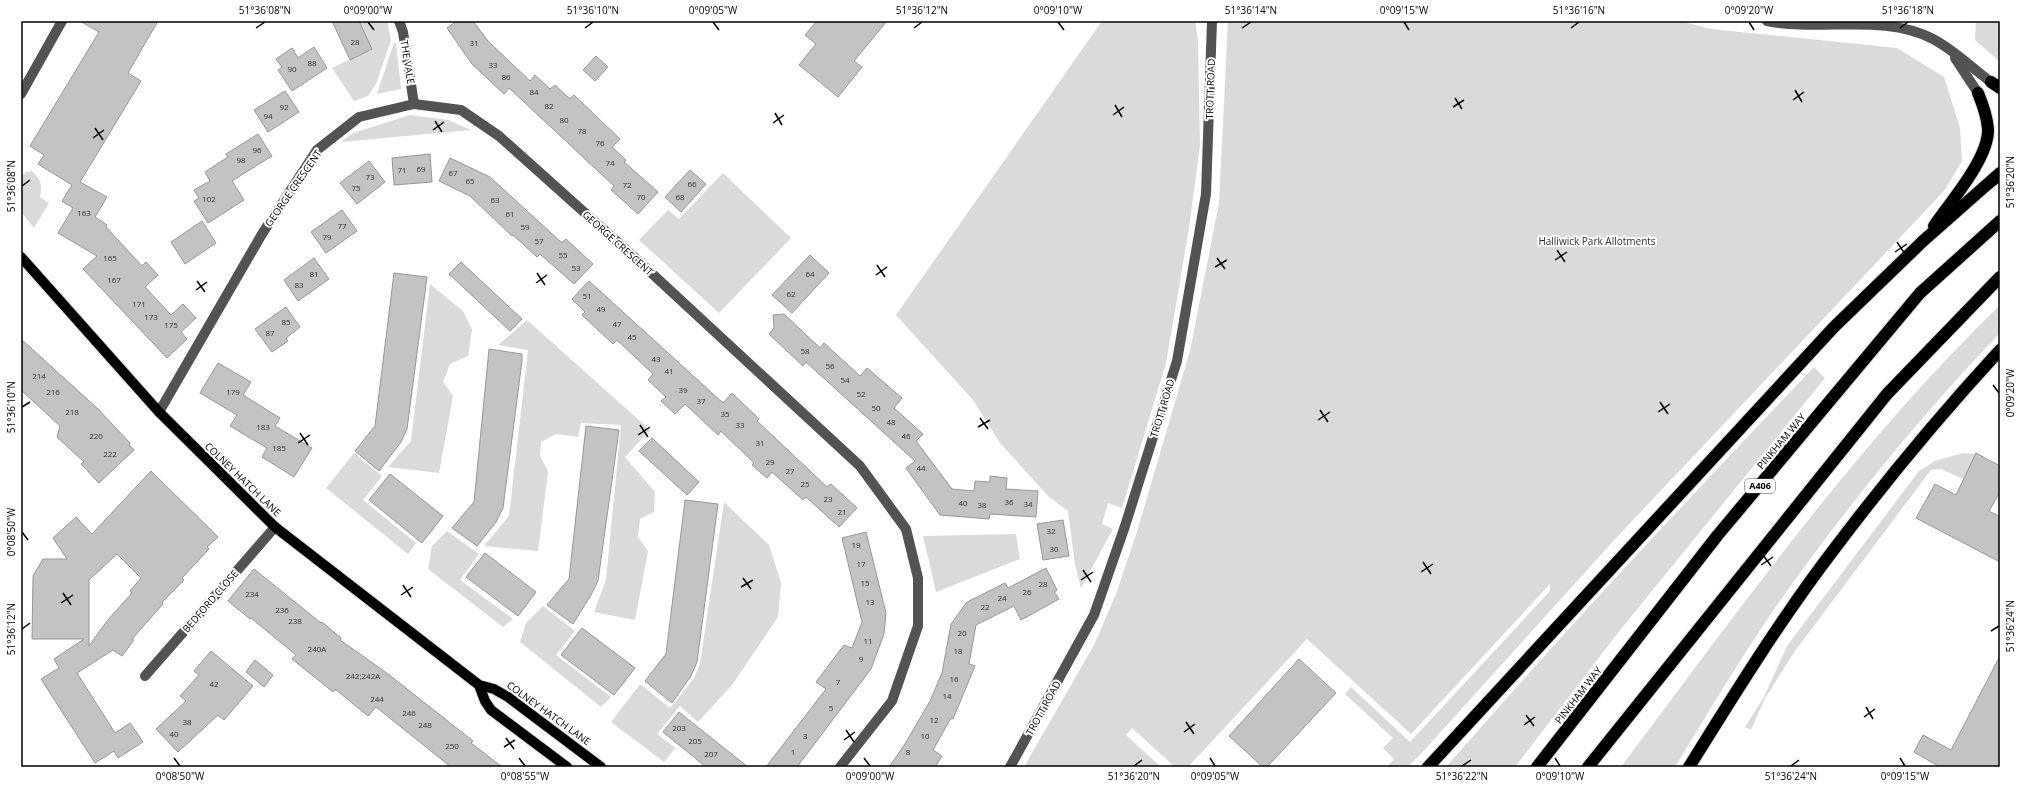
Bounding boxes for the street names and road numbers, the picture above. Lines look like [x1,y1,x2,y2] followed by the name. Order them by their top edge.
[398,39,418,85] street label: THE VALE
[1202,58,1218,120] street label: TROTT ROAD
[261,146,325,229] street label: GEORGE CRESCENT
[580,207,657,279] street label: GEORGE CRESCENT
[1146,377,1178,439] street label: TROTT ROAD
[1753,410,1809,472] street label: PINKHAM WAY
[202,439,284,519] street label: COLNEY HATCH LANE
[1745,479,1775,493] road number: A406
[179,567,241,635] street label: BEDFORD CLOSE
[1551,663,1605,726] street label: PINKHAM WAY
[504,678,594,748] street label: COLNEY HATCH LANE
[1022,678,1064,738] street label: TROTT ROAD

